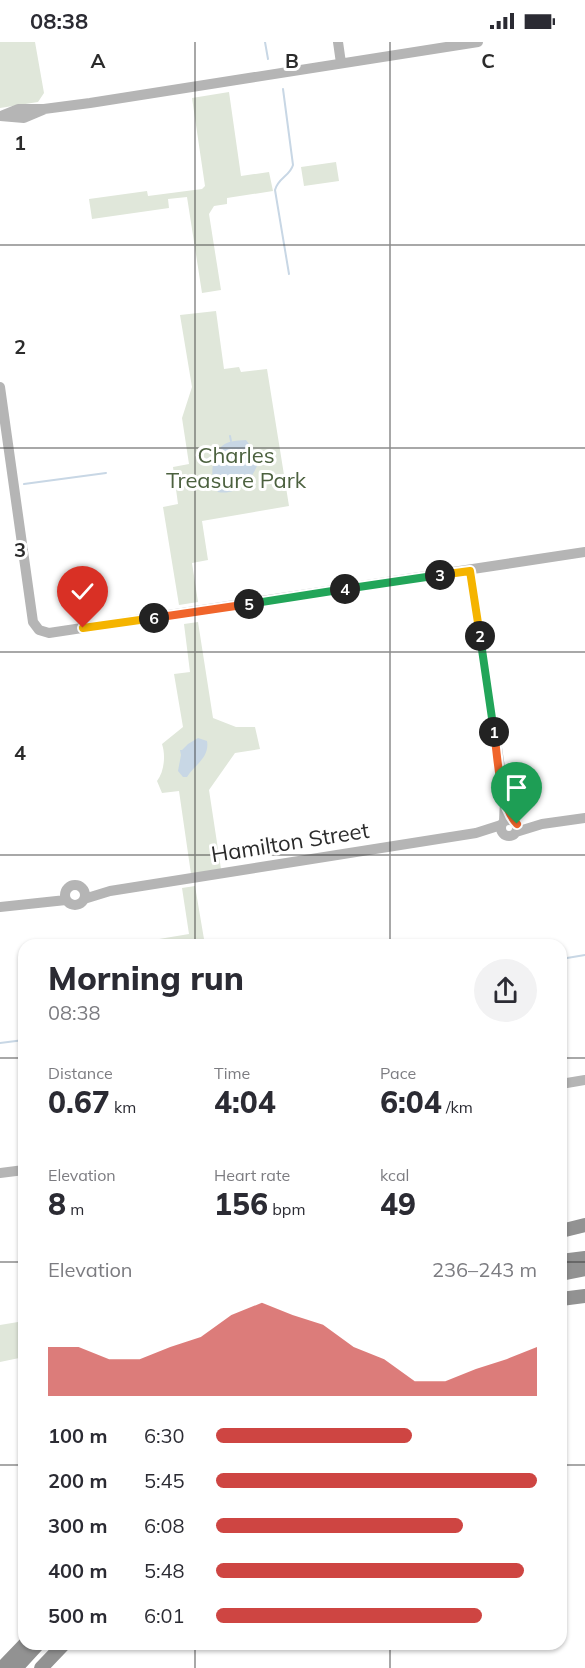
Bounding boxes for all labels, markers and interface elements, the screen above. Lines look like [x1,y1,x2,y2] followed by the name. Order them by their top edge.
[30,7,88,35] text: 08:38
[91,48,106,73] text: A
[285,48,299,73] text: B
[481,48,495,73] text: C
[14,130,26,155] text: 1
[14,334,26,359] text: 2
[166,441,307,494] park label: Charles Treasure Park
[14,537,26,562] text: 3
[425,560,455,590] pin: 3
[435,565,445,585] text: 3
[57,566,108,628] pin
[330,574,360,604] pin: 4
[66,575,99,608] icon: check
[340,579,350,599] text: 4
[234,589,264,619] pin: 5
[244,594,254,614] text: 5
[139,603,169,633] pin: 6
[149,608,159,628] text: 6
[465,621,495,651] pin: 2
[475,626,485,646] text: 2
[479,717,509,747] pin: 1
[489,722,499,742] text: 1
[14,740,26,765] text: 4
[491,762,542,824] pin
[500,771,533,804] icon: arrive
[209,816,371,868] street label: Hamilton Street
[48,957,244,998] text: Morning run
[474,959,537,1022] button: share
[48,1000,101,1025] text: 08:38
[48,1063,113,1083] text: Distance
[214,1063,250,1083] text: Time
[380,1063,416,1083] text: Pace
[48,1083,110,1121] text: 0.67
[214,1083,276,1121] text: 4:04
[380,1083,442,1121] text: 6:04
[110,1097,136,1117] text: km
[442,1097,473,1117] text: /km
[48,1165,116,1185] text: Elevation
[214,1165,290,1185] text: Heart rate
[380,1165,409,1185] text: kcal
[48,1185,66,1223] text: 8
[214,1185,268,1223] text: 156
[380,1185,416,1223] text: 49
[66,1199,84,1219] text: m
[268,1199,305,1219] text: bpm
[48,1257,133,1282] text: Elevation
[432,1257,537,1282] text: 236–243 m
[48,1423,107,1448] text: 100 m
[144,1423,185,1448] text: 6:30
[48,1468,107,1493] text: 200 m
[144,1468,185,1493] text: 5:45
[48,1513,107,1538] text: 300 m
[144,1513,185,1538] text: 6:08
[48,1558,107,1583] text: 400 m
[144,1558,185,1583] text: 5:48
[48,1603,107,1628] text: 500 m
[144,1603,185,1628] text: 6:01

